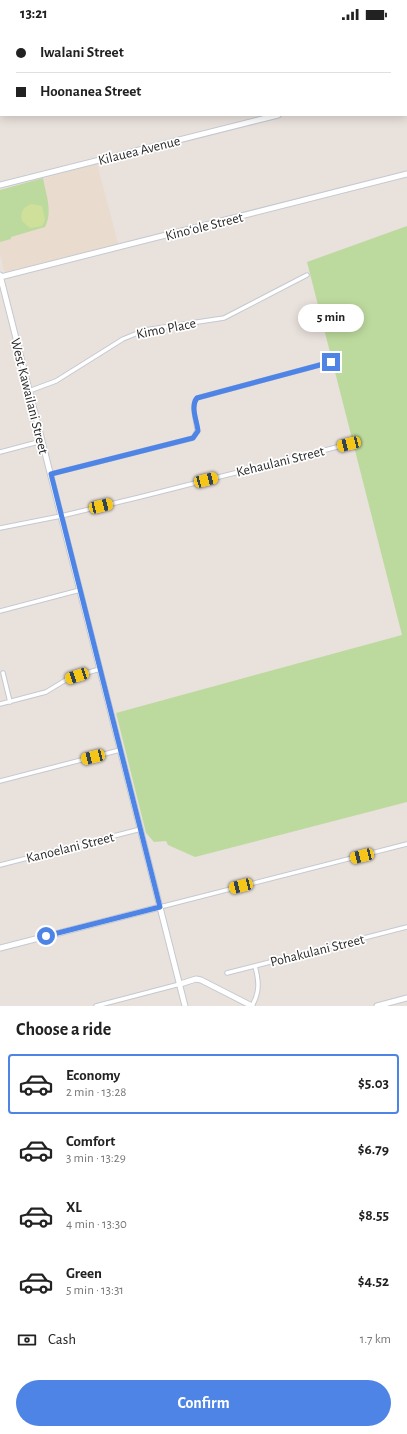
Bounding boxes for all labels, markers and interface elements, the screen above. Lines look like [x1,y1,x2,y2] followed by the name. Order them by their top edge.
[20,6,48,21] text: 13:21
[40,45,124,60] text: Iwalani Street
[40,84,141,99] text: Hoonanea Street
[97,134,182,168] street label: Kilauea Avenue
[164,210,245,243] street label: Kinoʻole Street
[298,304,364,332] callout: 5 min
[317,311,345,324] text: 5 min
[135,316,197,342] street label: Kimo Place
[8,337,50,456] street label: West Kawailani Street
[322,353,340,371] route end
[336,435,362,453] car
[235,444,326,480] street label: Kehaulani Street
[193,471,219,489] car
[88,497,114,515] car
[64,667,90,685] car
[80,748,106,766] car
[25,830,116,866] street label: Kanoelani Street
[349,847,375,865] car
[228,877,254,895] car
[37,927,55,945] route start
[269,932,366,969] street label: Pohakulani Street
[16,1021,111,1039] text: Choose a ride
[18,1066,54,1102] icon: car
[66,1068,120,1083] text: Economy
[358,1076,389,1091] text: $5.03
[66,1086,126,1099] text: 2 min · 13:28
[18,1132,54,1168] icon: car
[66,1134,115,1149] text: Comfort
[358,1142,389,1157] text: $6.79
[66,1152,126,1165] text: 3 min · 13:29
[18,1198,54,1234] icon: car
[66,1200,82,1215] text: XL
[358,1208,389,1223] text: $8.55
[66,1218,127,1231] text: 4 min · 13:30
[18,1264,54,1300] icon: car
[66,1266,102,1281] text: Green
[358,1274,389,1289] text: $4.52
[66,1284,124,1297] text: 5 min · 13:31
[16,1329,38,1351] icon: cash
[48,1332,76,1347] text: Cash
[360,1333,391,1346] text: 1.7 km
[16,1380,391,1426] button: Confirm

